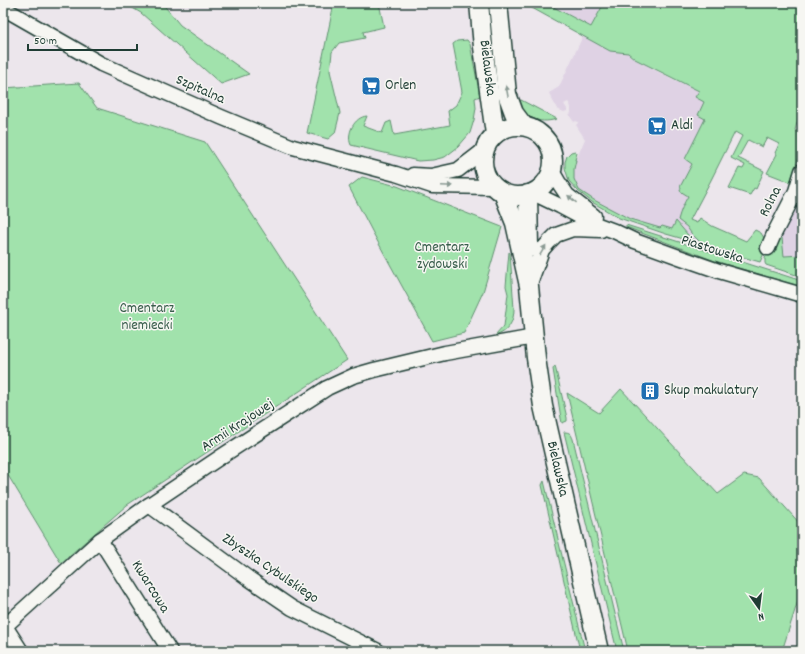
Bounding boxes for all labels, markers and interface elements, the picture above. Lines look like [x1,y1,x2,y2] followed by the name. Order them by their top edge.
[28,26,137,52] scale bar
[34,33,57,50] text: 50 m
[473,39,501,98] street label: Bielawska
[172,69,229,111] street label: Szpitalna
[360,75,382,97] supermarket icon: Orlen
[385,75,416,97] place label: Orlen
[504,84,510,97] one-way arrow
[646,115,668,137] supermarket icon: Aldi
[671,115,693,137] place label: Aldi
[754,182,788,221] street label: Rolna
[441,183,454,189] one-way arrow
[566,194,577,203] one-way arrow
[678,230,747,271] street label: Piastowska
[414,237,470,276] park label: Cmentarz żydowski
[540,244,547,256] one-way arrow
[119,298,175,337] park label: Cmentarz niemiecki
[639,380,661,402] building icon: Skup makulatury
[664,380,759,402] place label: Skup makulatury
[197,394,279,458] street label: Armii Krajowej
[540,439,574,500] street label: Bielawska
[217,528,323,610] street label: Zbyszka Cybulskiego
[125,556,175,618] street label: Kwarcowa
[739,588,779,628] north arrow
[756,607,766,624] text: N

